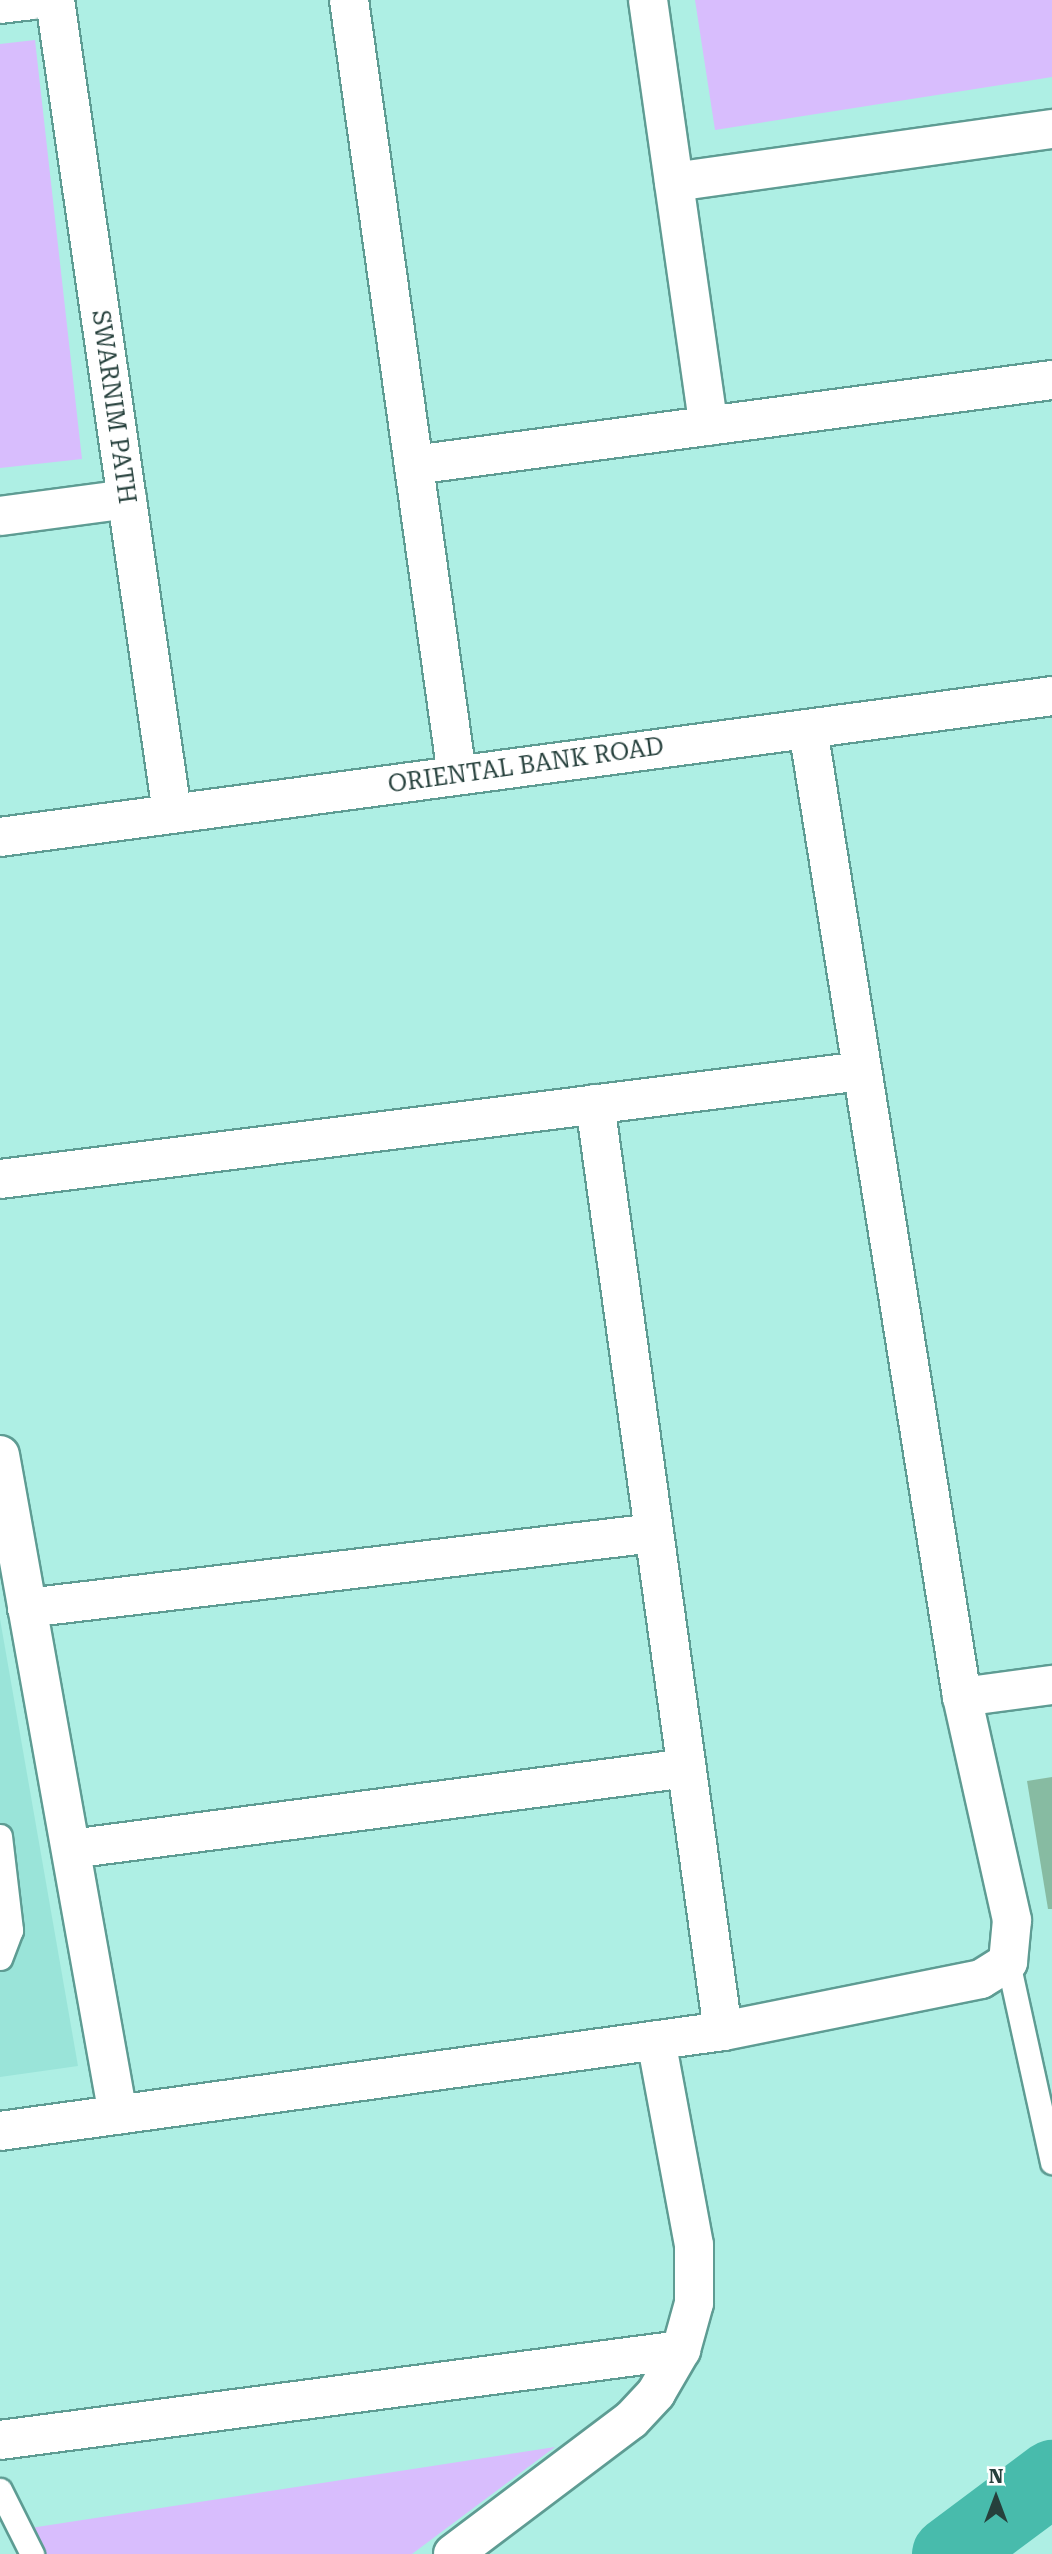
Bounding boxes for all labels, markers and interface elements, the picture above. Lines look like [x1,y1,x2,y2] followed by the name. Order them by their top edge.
[85,308,141,506] street label: SWARNIM PATH
[386,732,666,800] street label: ORIENTAL BANK ROAD
[961,2463,1031,2533] north arrow
[989,2465,1003,2488] text: N

